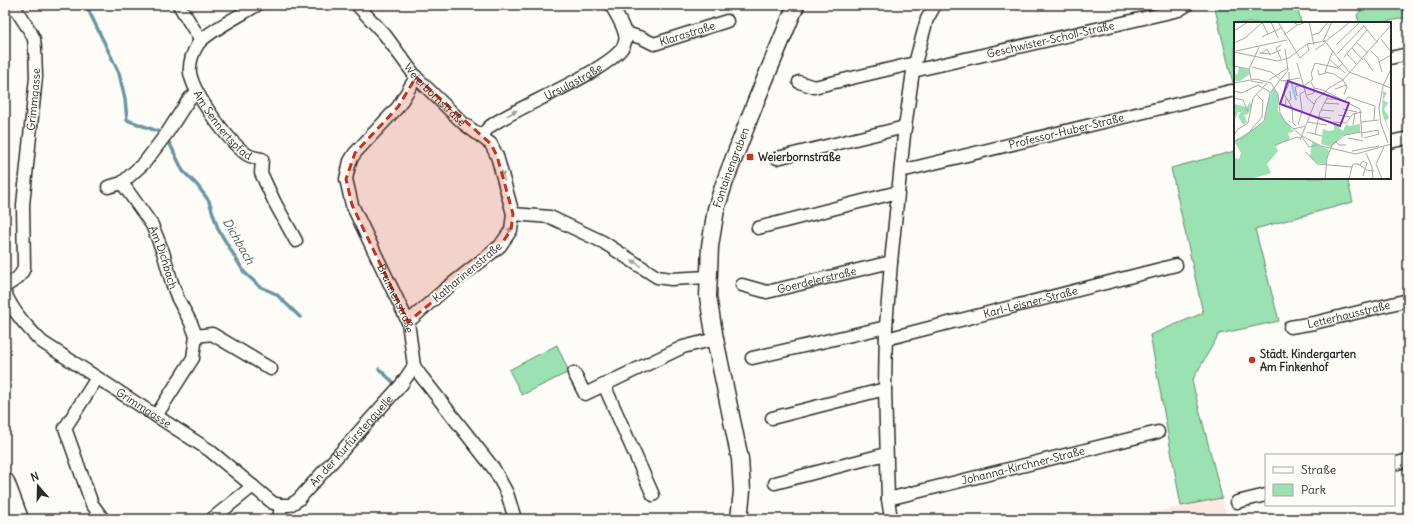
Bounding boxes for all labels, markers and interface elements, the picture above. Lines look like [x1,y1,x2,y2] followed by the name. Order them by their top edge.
[658,18,717,49] street label: Klarastraße
[985,18,1116,61] street label: Geschwister-Scholl-Straße
[1234,22,1391,179] inset map
[401,60,469,129] street label: Weierbornstraße
[542,60,605,103] street label: Ursulastraße
[24,68,43,131] street label: Grimmgasse
[191,88,255,163] street label: Am Sennertspfad
[506,109,518,116] one-way arrow
[1007,110,1125,152] street label: Professor-Huber-Straße
[710,125,752,209] street label: Fontainengraben
[758,150,841,164] place label: Weierbornstraße
[745,152,755,162] marker: Weierbornstraße
[500,170,506,182] one-way arrow
[220,215,259,268] water label: Dichbach
[146,224,181,291] street label: Am Dichbach
[506,226,512,237] one-way arrow
[429,239,505,305] street label: Katharinenstraße
[631,259,641,267] one-way arrow
[374,262,416,334] street label: Brunnenstraße
[776,264,858,296] street label: Goerdelerstraße
[982,283,1079,321] street label: Karl-Leisner-Straße
[1306,298,1392,331] street label: Letterhausstraße
[1260,347,1357,374] place label: Städt. Kindergarten Am Finkenhof
[1247,355,1257,365] marker: Städt. Kindergarten Am Finkenhof
[114,385,174,431] street label: Grimmgasse
[307,392,396,489] street label: An der Kurfürstenquelle
[960,443,1086,488] street label: Johanna-Kirchner-Straße
[1265,454,1395,506] legend
[1301,462,1336,477] text: Straße
[18,466,58,506] north arrow
[29,469,41,484] text: N
[1301,482,1326,497] text: Park

